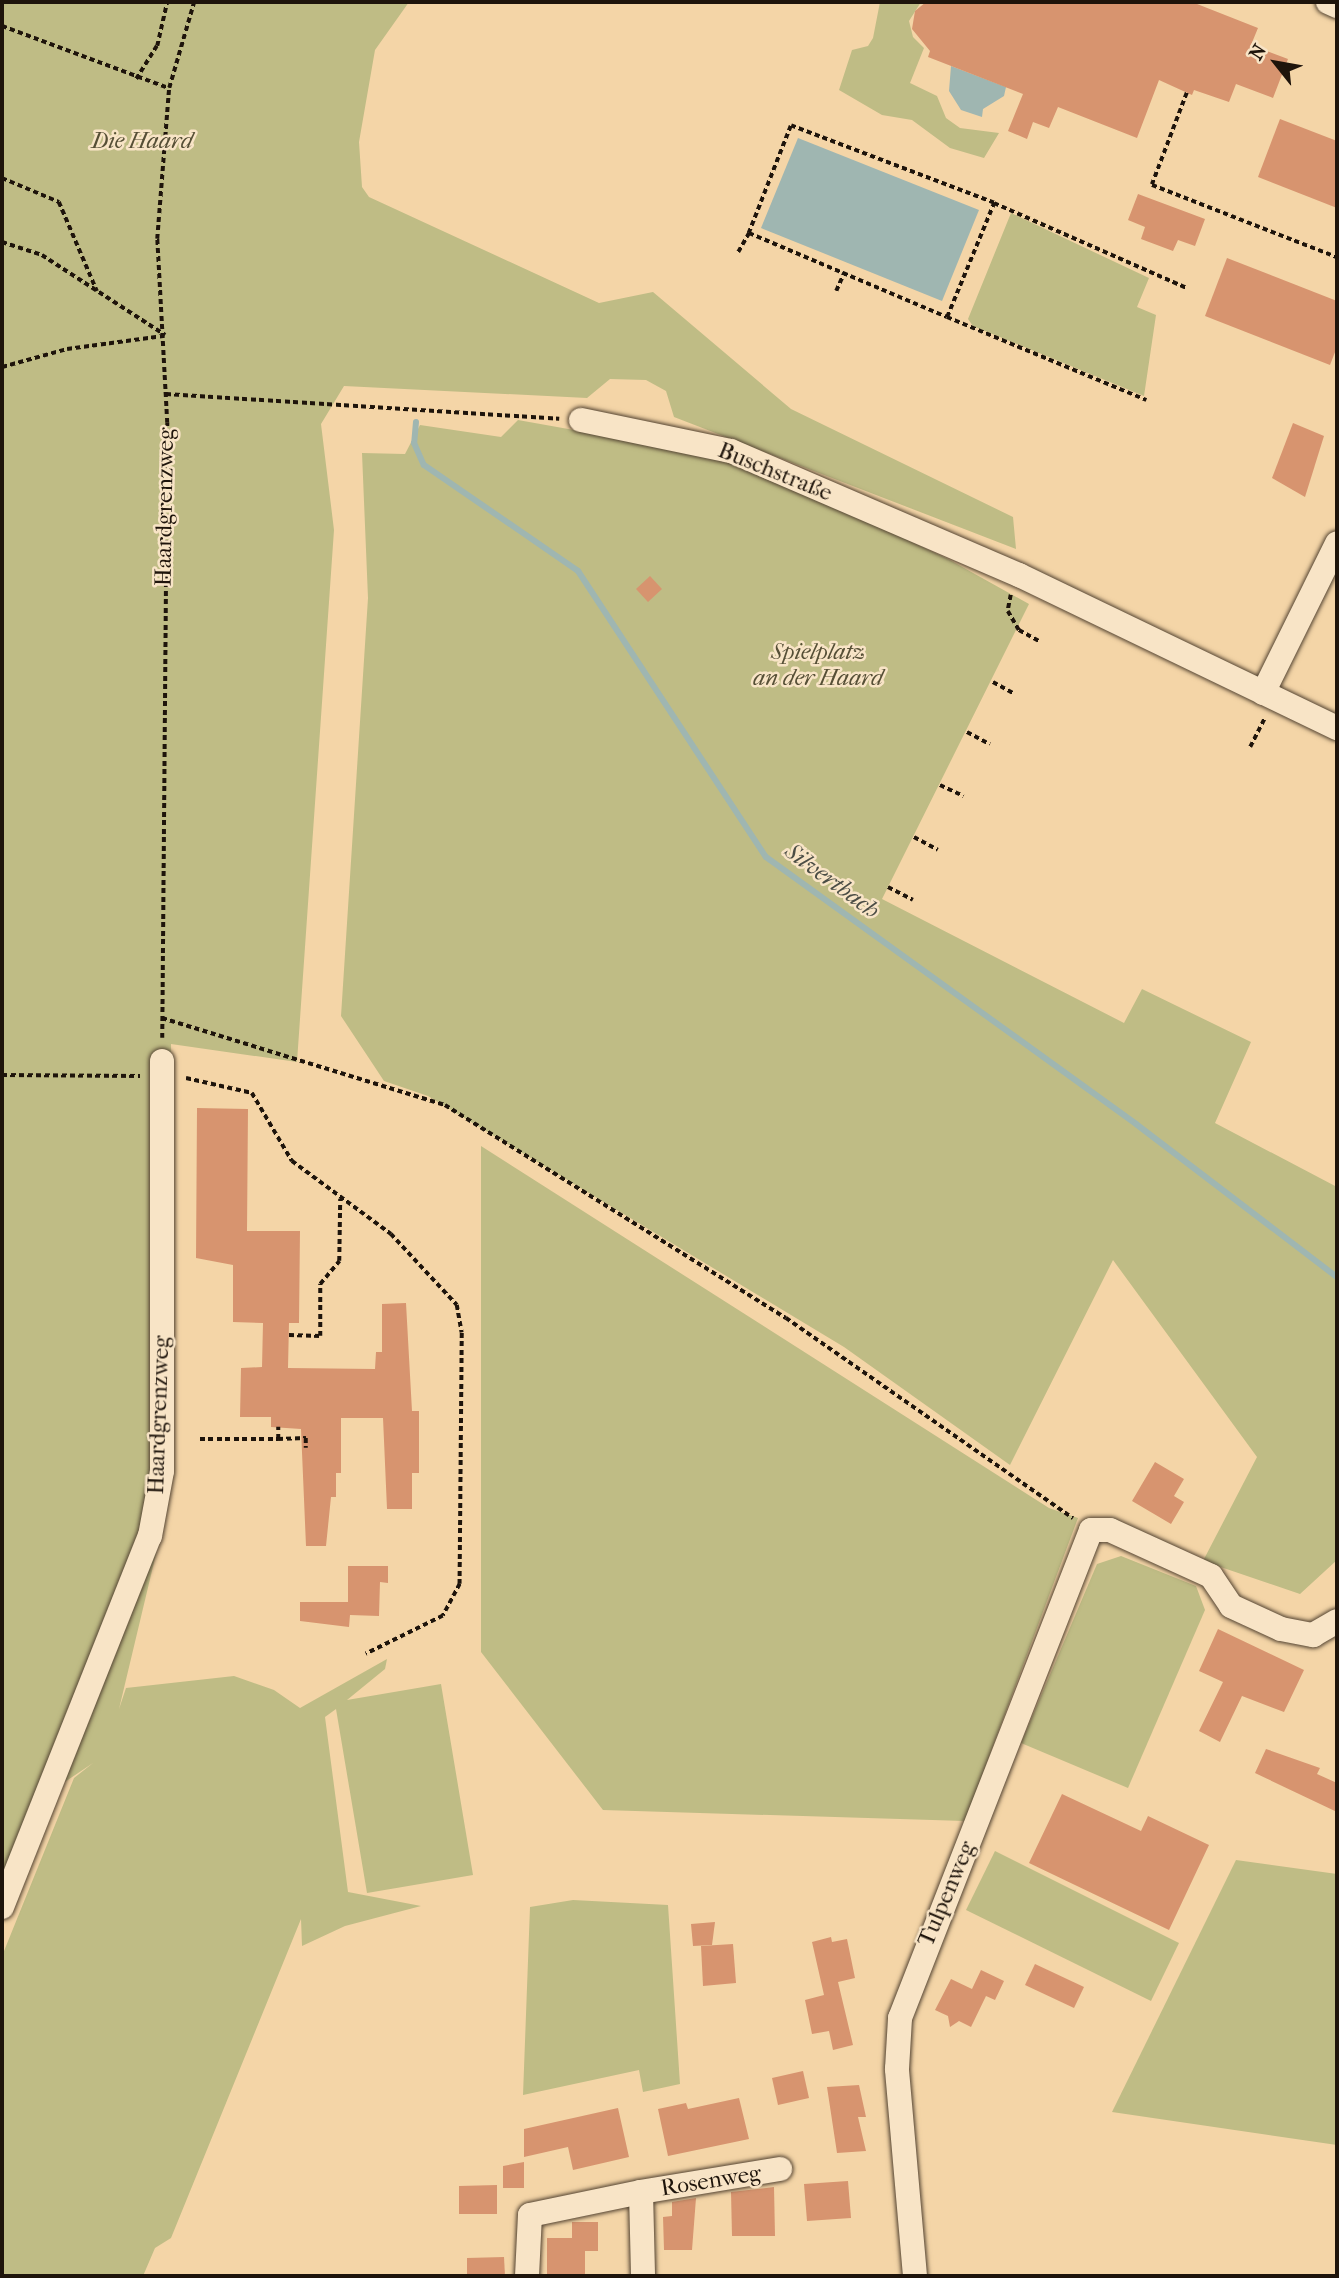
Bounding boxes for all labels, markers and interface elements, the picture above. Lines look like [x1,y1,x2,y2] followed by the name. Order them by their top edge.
[1241,28,1311,98] north arrow
[1245,40,1271,64] text: N
[91,127,193,155] park label: Die Haard
[150,427,180,587] street label: Haardgrenzweg
[714,437,836,507] street label: Buschstraße
[753,638,883,692] park label: Spielplatz an der Haard
[779,837,885,925] water label: Silvertbach
[142,1335,176,1495] street label: Haardgrenzweg
[913,1837,981,1951] street label: Tulpenweg
[659,2159,763,2203] street label: Rosenweg

